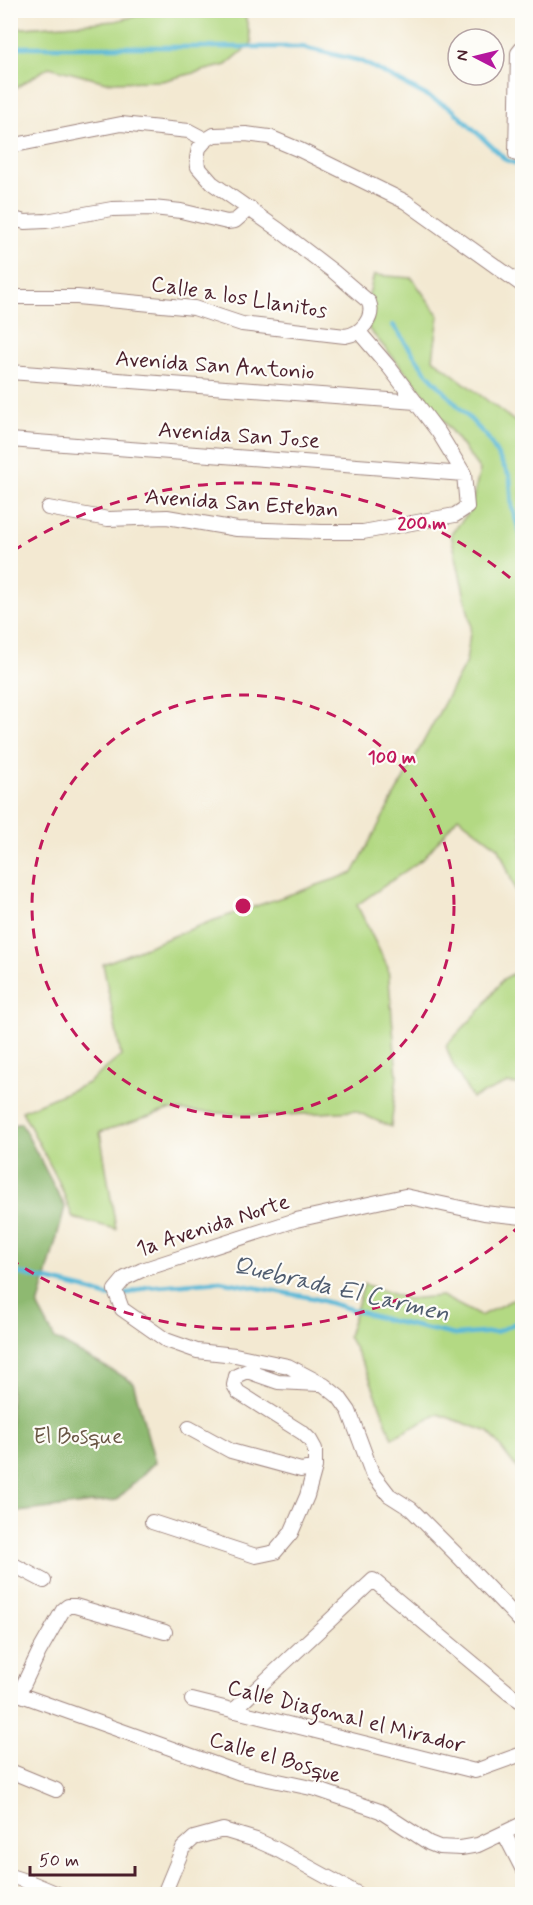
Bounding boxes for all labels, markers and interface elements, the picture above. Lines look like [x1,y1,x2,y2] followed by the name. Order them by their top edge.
[446,27,506,87] north arrow
[452,49,474,62] text: N
[149,270,329,326] street label: Calle a los Llanitos
[115,345,315,387] street label: Avenida San Antonio
[157,416,321,456] street label: Avenida San Jose
[145,483,339,525] street label: Avenida San Esteban
[397,512,447,536] text: 200 m
[368,746,416,770] text: 100 m
[233,896,253,916] centre of rings
[133,1188,293,1264] street label: 1a Avenida Norte
[230,1250,452,1330] water label: Quebrada El Carmen
[33,1423,123,1451] park label: El Bosque
[223,1674,468,1763] street label: Calle Diagonal el Mirador
[206,1726,344,1790] street label: Calle el Bosque
[30,1839,135,1877] scale bar
[39,1849,79,1873] text: 50 m

